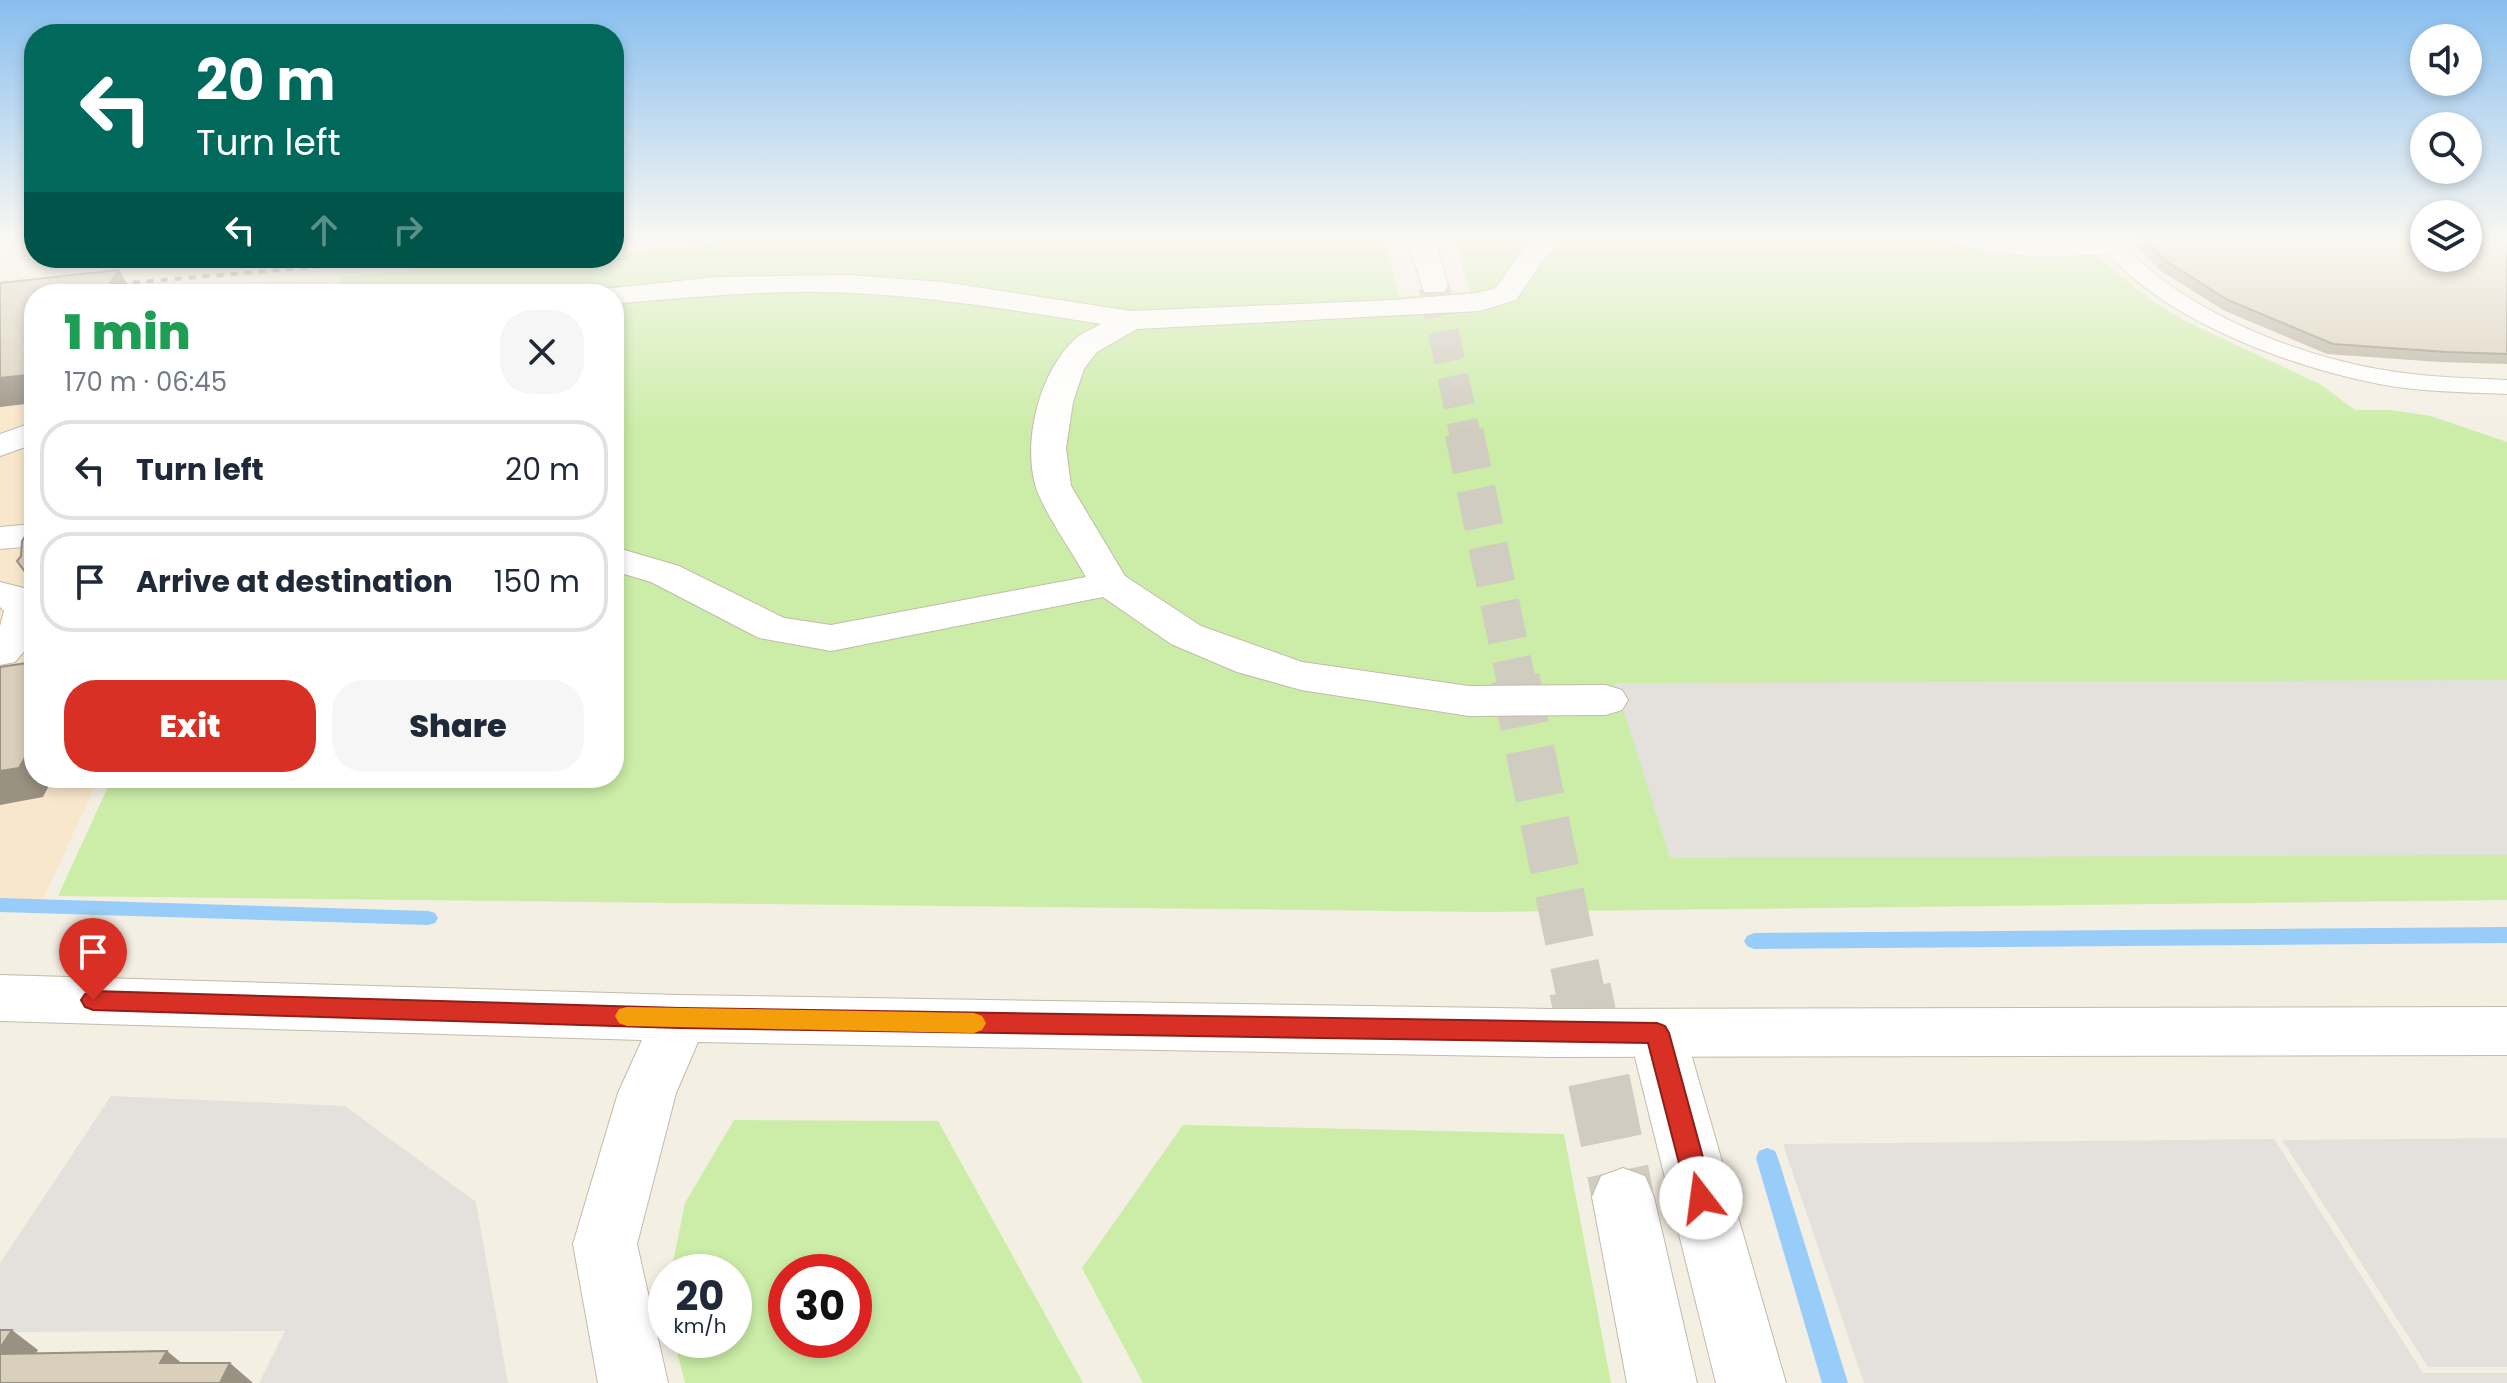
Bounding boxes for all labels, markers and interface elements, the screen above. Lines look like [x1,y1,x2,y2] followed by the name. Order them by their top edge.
[2410,24,2482,272] map controls
[2410,24,2482,96] button: sound
[196,41,336,120] text: 20 m
[64,56,168,160] icon: left
[2410,112,2482,184] button: search
[196,117,341,168] text: Turn left
[2410,200,2482,272] button: layers
[218,208,262,252] icon: left
[302,208,346,252] icon: ahead
[386,208,430,252] icon: right
[64,299,191,366] text: 1 min
[500,310,584,394] button: close
[64,364,227,400] text: 170 m · 06:45
[68,448,112,492] icon: left
[136,448,264,491] text: Turn left
[505,448,580,491] text: 20 m
[68,560,112,604] icon: arrive
[136,560,453,603] text: Arrive at destination
[494,560,580,603] text: 150 m
[64,680,316,772] button: Exit
[332,680,584,772] button: Share
[59,918,127,1000] pin
[71,930,115,974] icon: arrive
[1659,1156,1743,1240] position arrow
[768,1254,872,1358] speed limit sign: 30
[676,1268,724,1324] text: 20
[673,1312,727,1340] text: km/h

